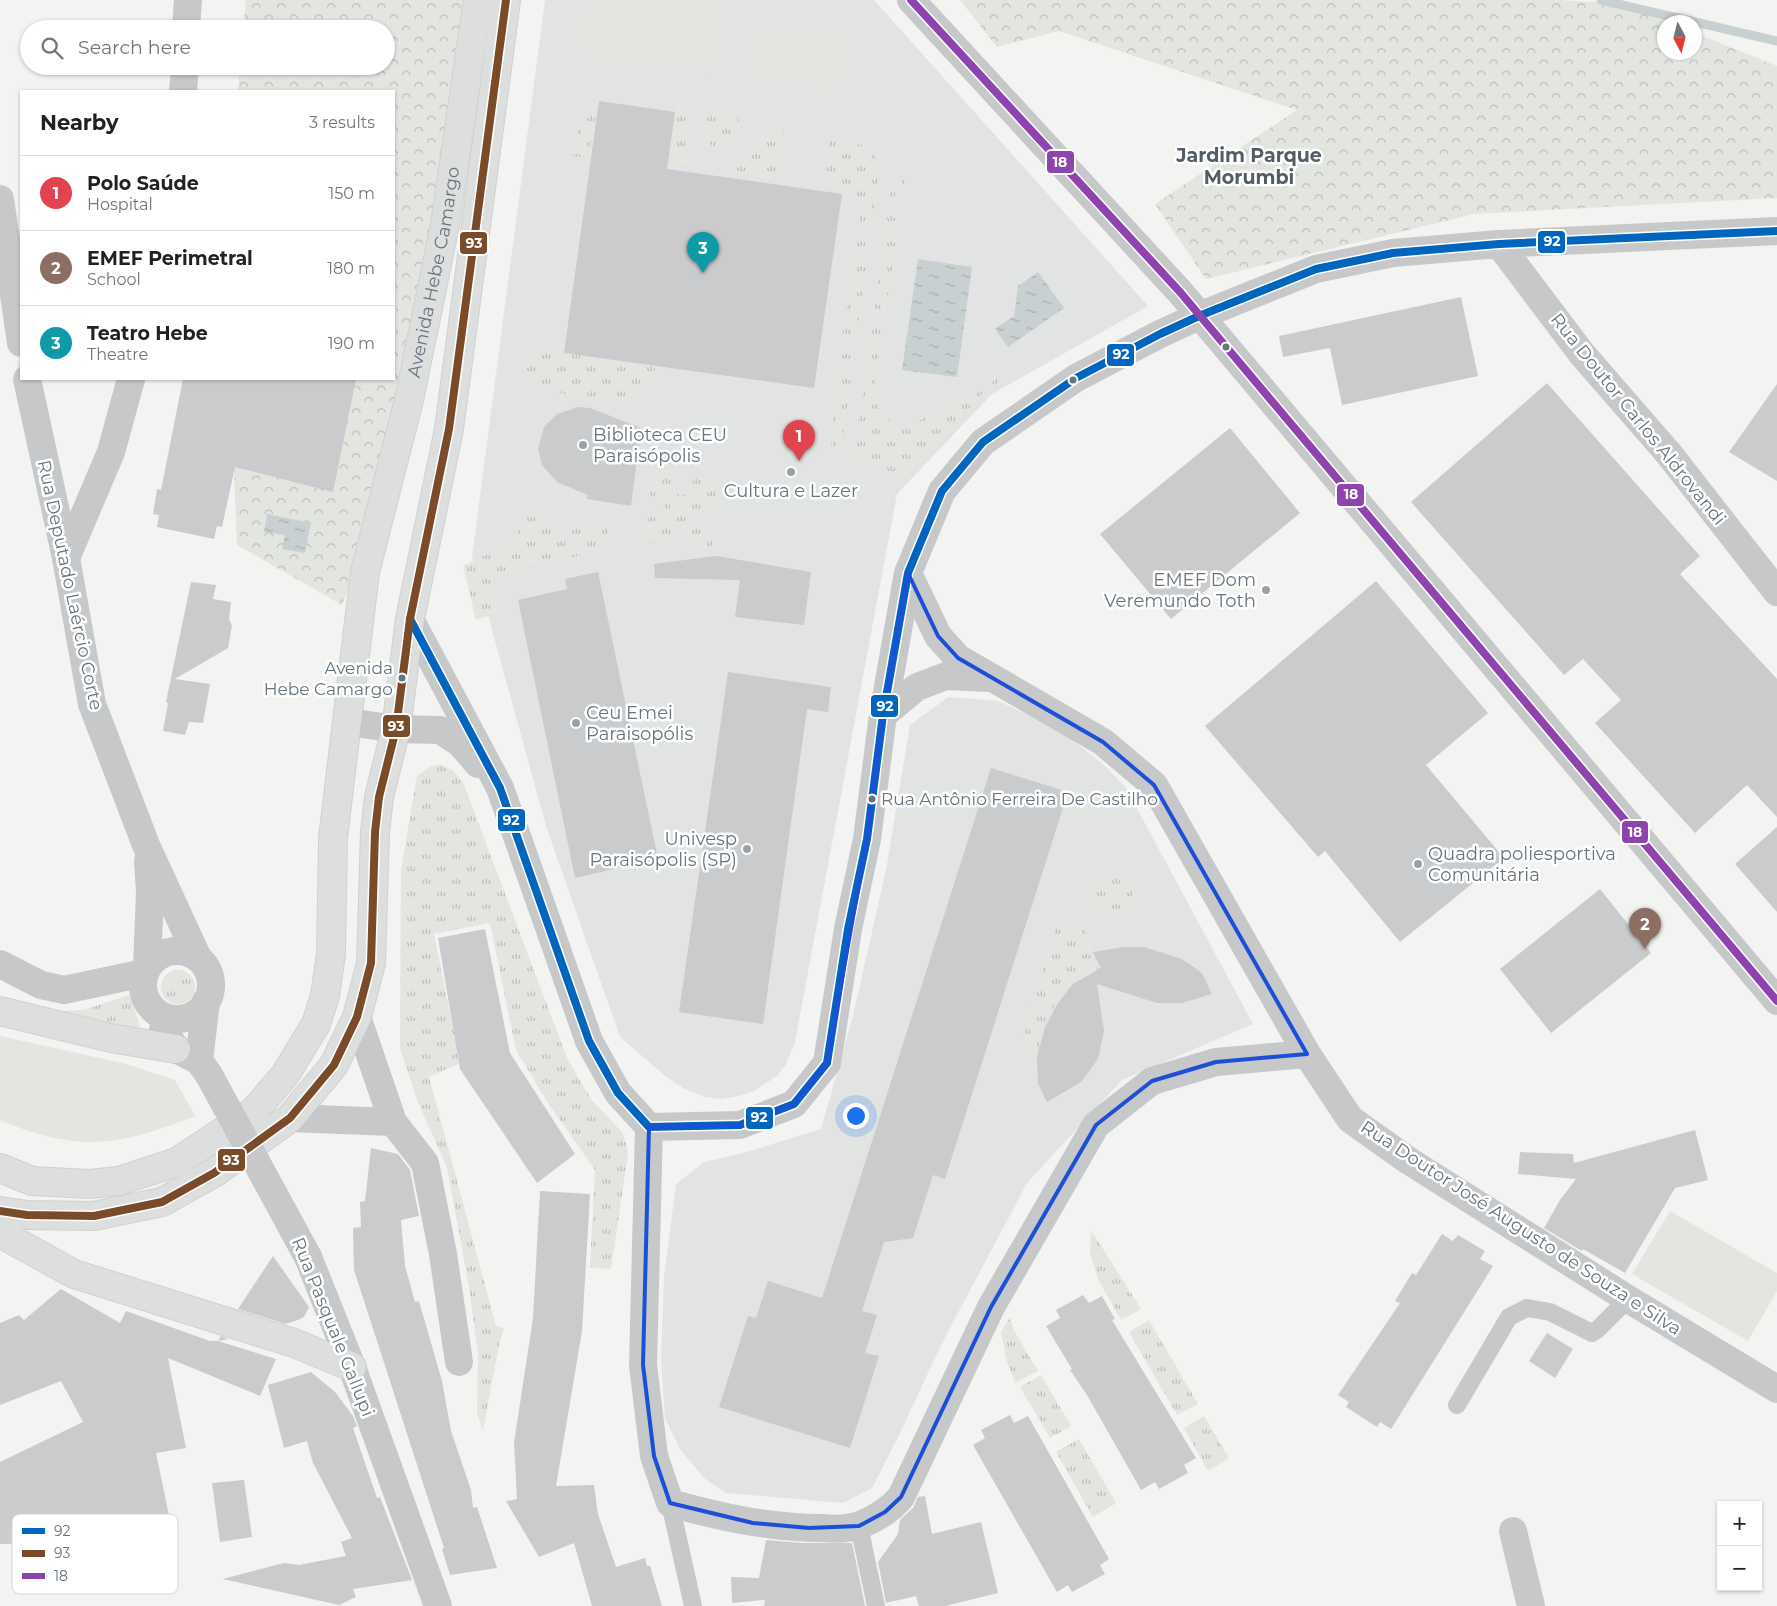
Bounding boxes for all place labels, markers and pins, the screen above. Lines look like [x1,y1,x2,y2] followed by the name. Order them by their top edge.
[687,232,719,273] pin: 3
[1221,342,1231,352] unlabelled marker
[1068,375,1078,385] unlabelled marker
[783,420,815,461] pin: 1
[593,424,727,467] place label: Biblioteca CEU Paraisópolis
[577,439,589,451] marker: Biblioteca CEU Paraisópolis
[785,466,797,478] marker: Cultura e Lazer
[724,480,858,502] place label: Cultura e Lazer
[1104,569,1256,612] place label: EMEF Dom Veremundo Toth
[1260,584,1272,596] marker: EMEF Dom Veremundo Toth
[264,658,393,699] place label: Avenida Hebe Camargo
[397,673,407,683] marker: Avenida Hebe Camargo
[586,702,693,745] place label: Ceu Emei Paraisopólis
[570,717,582,729] marker: Ceu Emei Paraisopólis
[881,789,1158,809] place label: Rua Antônio Ferreira De Castilho
[867,794,877,804] marker: Rua Antônio Ferreira De Castilho
[589,828,737,871] place label: Univesp Paraisópolis (SP)
[741,843,753,855] marker: Univesp Paraisópolis (SP)
[1428,843,1616,886] place label: Quadra poliesportiva Comunitária
[1412,858,1424,870] marker: Quadra poliesportiva Comunitária
[1629,908,1661,949] pin: 2

